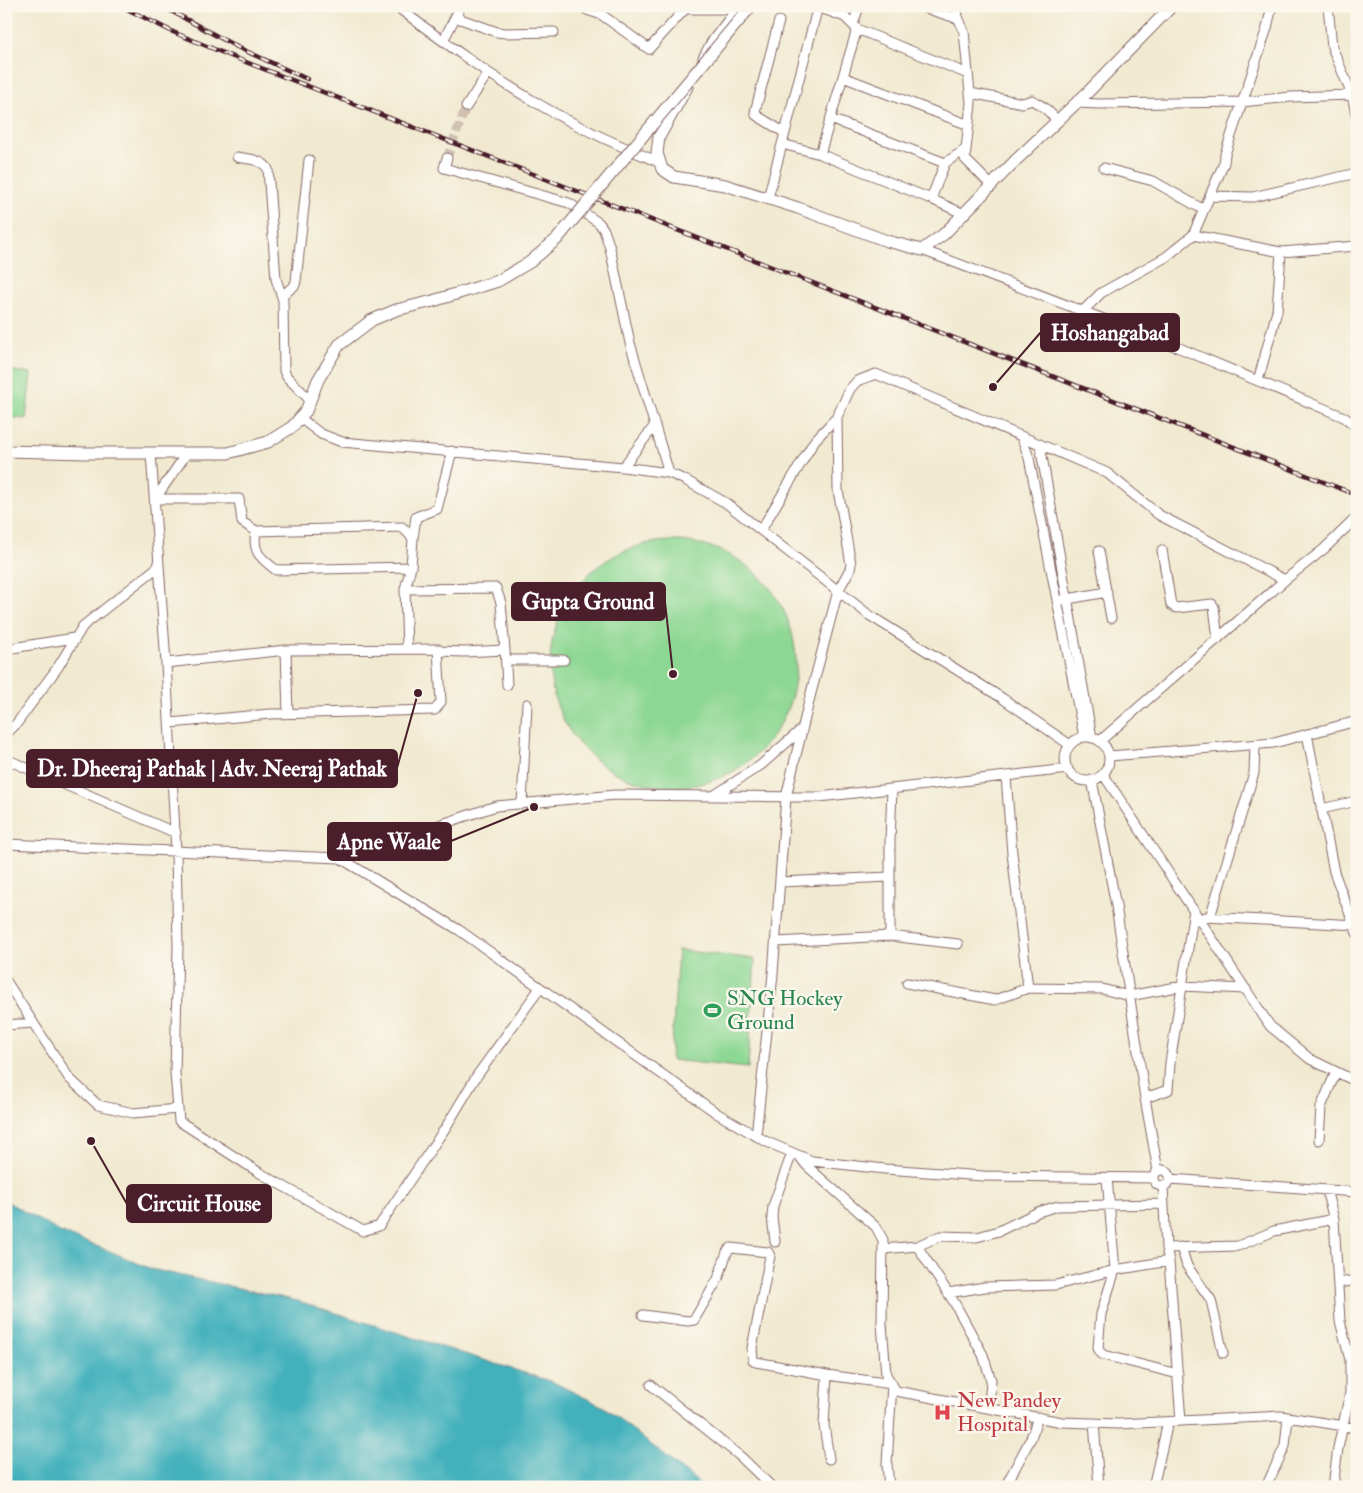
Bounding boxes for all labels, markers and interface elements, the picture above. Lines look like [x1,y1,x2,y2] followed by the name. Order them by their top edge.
[1041,314,1179,351] callout: Hoshangabad
[1051,319,1169,348] text: Hoshangabad
[512,583,665,620] callout: Gupta Ground
[522,588,654,617] text: Gupta Ground
[27,750,397,787] callout: Dr. Dheeraj Pathak | Adv. Neeraj Pathak
[37,755,388,783] text: Dr. Dheeraj Pathak | Adv. Neeraj Pathak
[328,823,451,860] callout: Apne Waale
[336,828,442,857] text: Apne Waale
[727,985,843,1036] place label: SNG Hockey Ground
[703,1000,723,1020] sports icon: SNG Hockey Ground
[127,1185,271,1222] callout: Circuit House
[137,1190,262,1218] text: Circuit House
[957,1387,1062,1438] place label: New Pandey Hospital
[933,1402,953,1422] hospital icon: New Pandey Hospital

